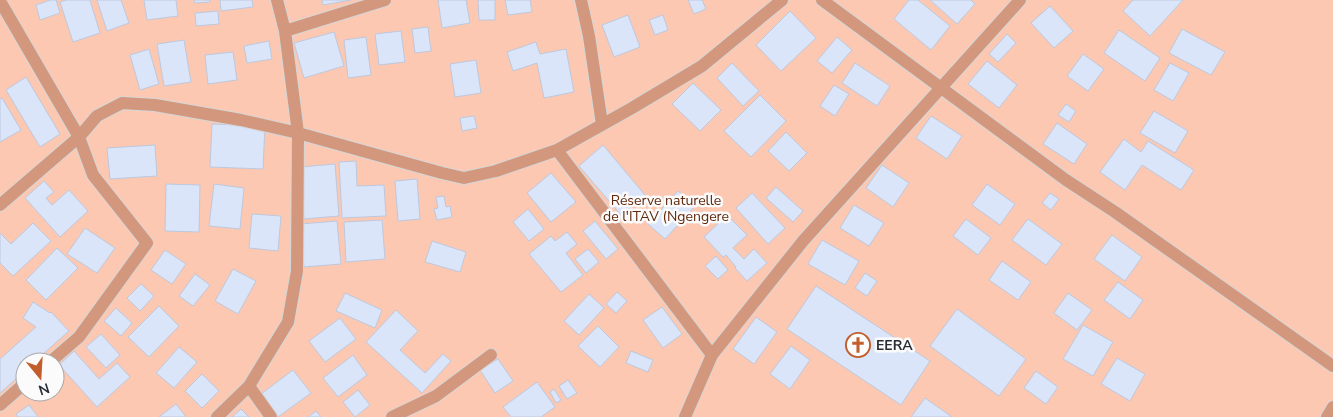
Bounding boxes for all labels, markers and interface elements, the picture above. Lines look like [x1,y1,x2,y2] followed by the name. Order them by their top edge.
[603,191,729,226] park label: Réserve naturelle de l'ITAV (Ngengere
[845,332,871,358] church icon: EERA
[876,336,913,355] place label: EERA
[15,352,65,402] north arrow
[36,378,52,400] text: N

